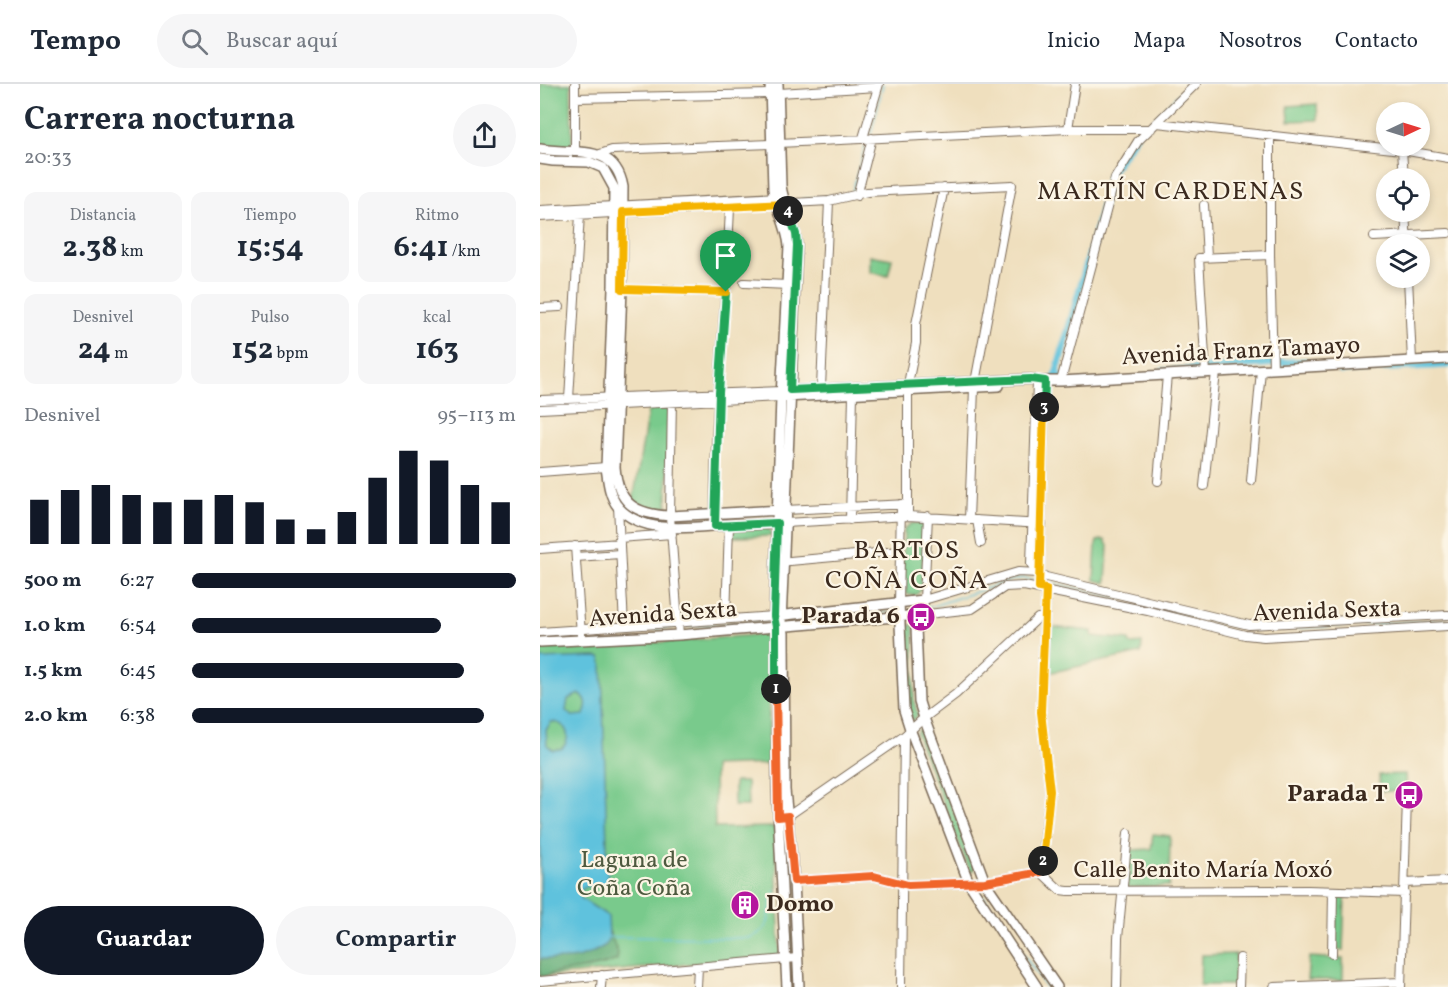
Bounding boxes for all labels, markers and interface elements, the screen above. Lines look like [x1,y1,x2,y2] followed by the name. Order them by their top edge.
[157,14,577,68] search box
[30,22,121,61] text: Tempo
[178,25,211,58] icon: search
[226,26,338,57] text: Buscar aquí
[1047,27,1100,56] text: Inicio
[1133,27,1186,56] text: Mapa
[1219,27,1302,56] text: Nosotros
[1335,27,1418,56] text: Contacto
[24,98,295,144] text: Carrera nocturna
[1376,102,1430,156] north arrow
[1376,102,1430,288] map controls
[453,104,516,167] button: share
[24,144,72,172] text: 20:33
[1376,168,1430,222] button: locate
[1037,174,1305,210] district label: MARTÍN CARDENAS
[773,196,803,226] pin: 4
[783,200,793,222] text: 4
[70,205,136,227] text: Distancia
[244,205,296,227] text: Tiempo
[415,205,459,227] text: Ritmo
[62,227,118,269] text: 2.38
[236,227,304,269] text: 15:54
[393,227,449,269] text: 6:41
[700,230,751,292] pin
[1376,234,1430,288] button: layers
[709,239,742,272] icon: arrive
[118,241,144,263] text: km
[449,241,481,263] text: /km
[72,307,134,329] text: Desnivel
[251,307,289,329] text: Pulso
[423,307,451,329] text: kcal
[78,329,111,371] text: 24
[231,329,273,371] text: 152
[415,329,459,371] text: 163
[1121,329,1361,375] street label: Avenida Franz Tamayo
[111,343,128,365] text: m
[273,343,309,365] text: bpm
[1029,392,1059,422] pin: 3
[1040,396,1048,418] text: 3
[24,402,100,430] text: Desnivel
[437,402,516,430] text: 95–113 m
[825,533,989,599] district label: BARTOS COÑA COÑA
[24,567,82,595] text: 500 m
[120,567,155,595] text: 6:27
[1252,592,1402,632] street label: Avenida Sexta
[588,593,738,637] street label: Avenida Sexta
[801,600,900,634] place label: Parada 6
[905,601,937,633] bus stop icon: Parada 6
[24,612,86,640] text: 1.0 km
[120,612,156,640] text: 6:54
[24,657,83,685] text: 1.5 km
[120,657,156,685] text: 6:45
[761,674,791,704] pin: 1
[773,678,779,700] text: 1
[24,702,88,730] text: 2.0 km
[120,702,155,730] text: 6:38
[1287,778,1388,812] place label: Parada T
[1393,779,1425,811] bus stop icon: Parada T
[577,844,691,906] park label: Laguna de Coña Coña
[1028,846,1058,876] pin: 2
[1039,850,1047,872] text: 2
[1073,854,1333,888] street label: Calle Benito María Moxó
[766,888,834,922] place label: Domo
[729,889,761,921] building icon: Domo
[24,906,264,975] button: Guardar
[276,906,516,975] button: Compartir

